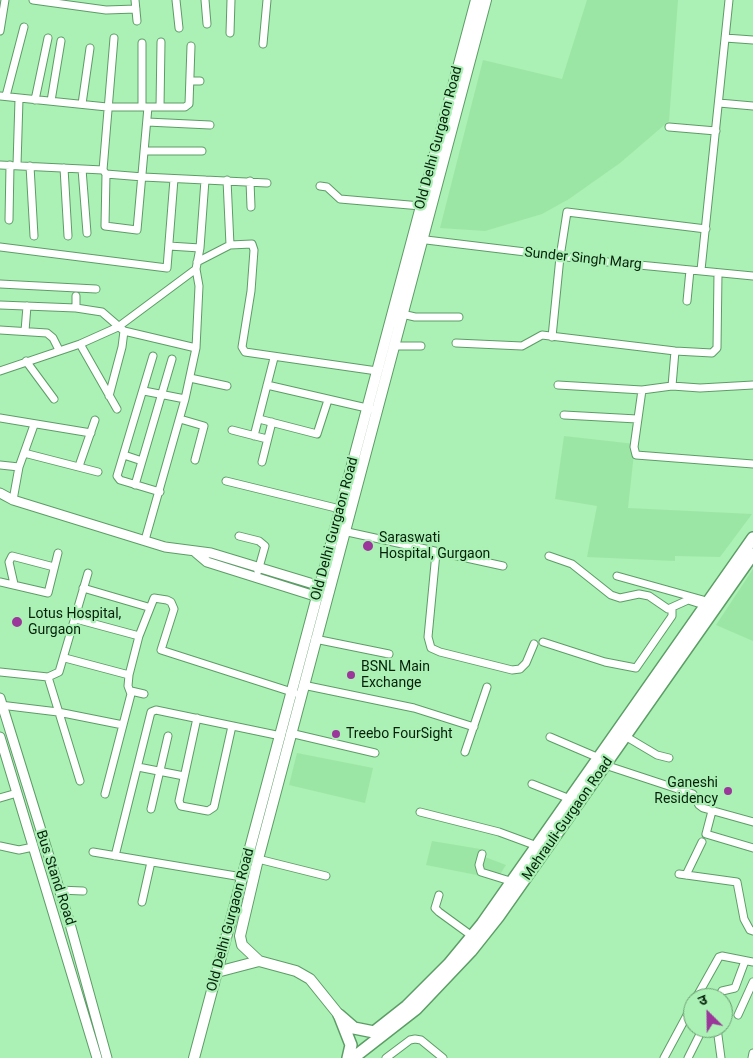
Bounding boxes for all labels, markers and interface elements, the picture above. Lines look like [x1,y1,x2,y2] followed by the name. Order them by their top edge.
[412,65,466,211] street label: Old Delhi Gurgaon Road
[523,244,643,274] street label: Sunder Singh Marg
[308,456,362,602] street label: Old Delhi Gurgaon Road
[379,530,490,562] place label: Saraswati Hospital, Gurgaon
[361,539,375,553] marker: Saraswati Hospital, Gurgaon
[28,606,121,638] place label: Lotus Hospital, Gurgaon
[10,615,24,629] marker: Lotus Hospital, Gurgaon
[361,659,430,692] place label: BSNL Main Exchange
[345,669,357,681] marker: BSNL Main Exchange
[346,726,453,742] place label: Treebo FourSight
[330,728,342,740] marker: Treebo FourSight
[519,754,617,884] street label: Mehrauli-Gurgaon Road
[654,775,718,808] place label: Ganeshi Residency
[722,785,734,797] marker: Ganeshi Residency
[32,828,78,928] street label: Bus Stand Road
[204,847,258,993] street label: Old Delhi Gurgaon Road
[683,988,733,1038] north arrow
[696,991,709,1009] text: उ

